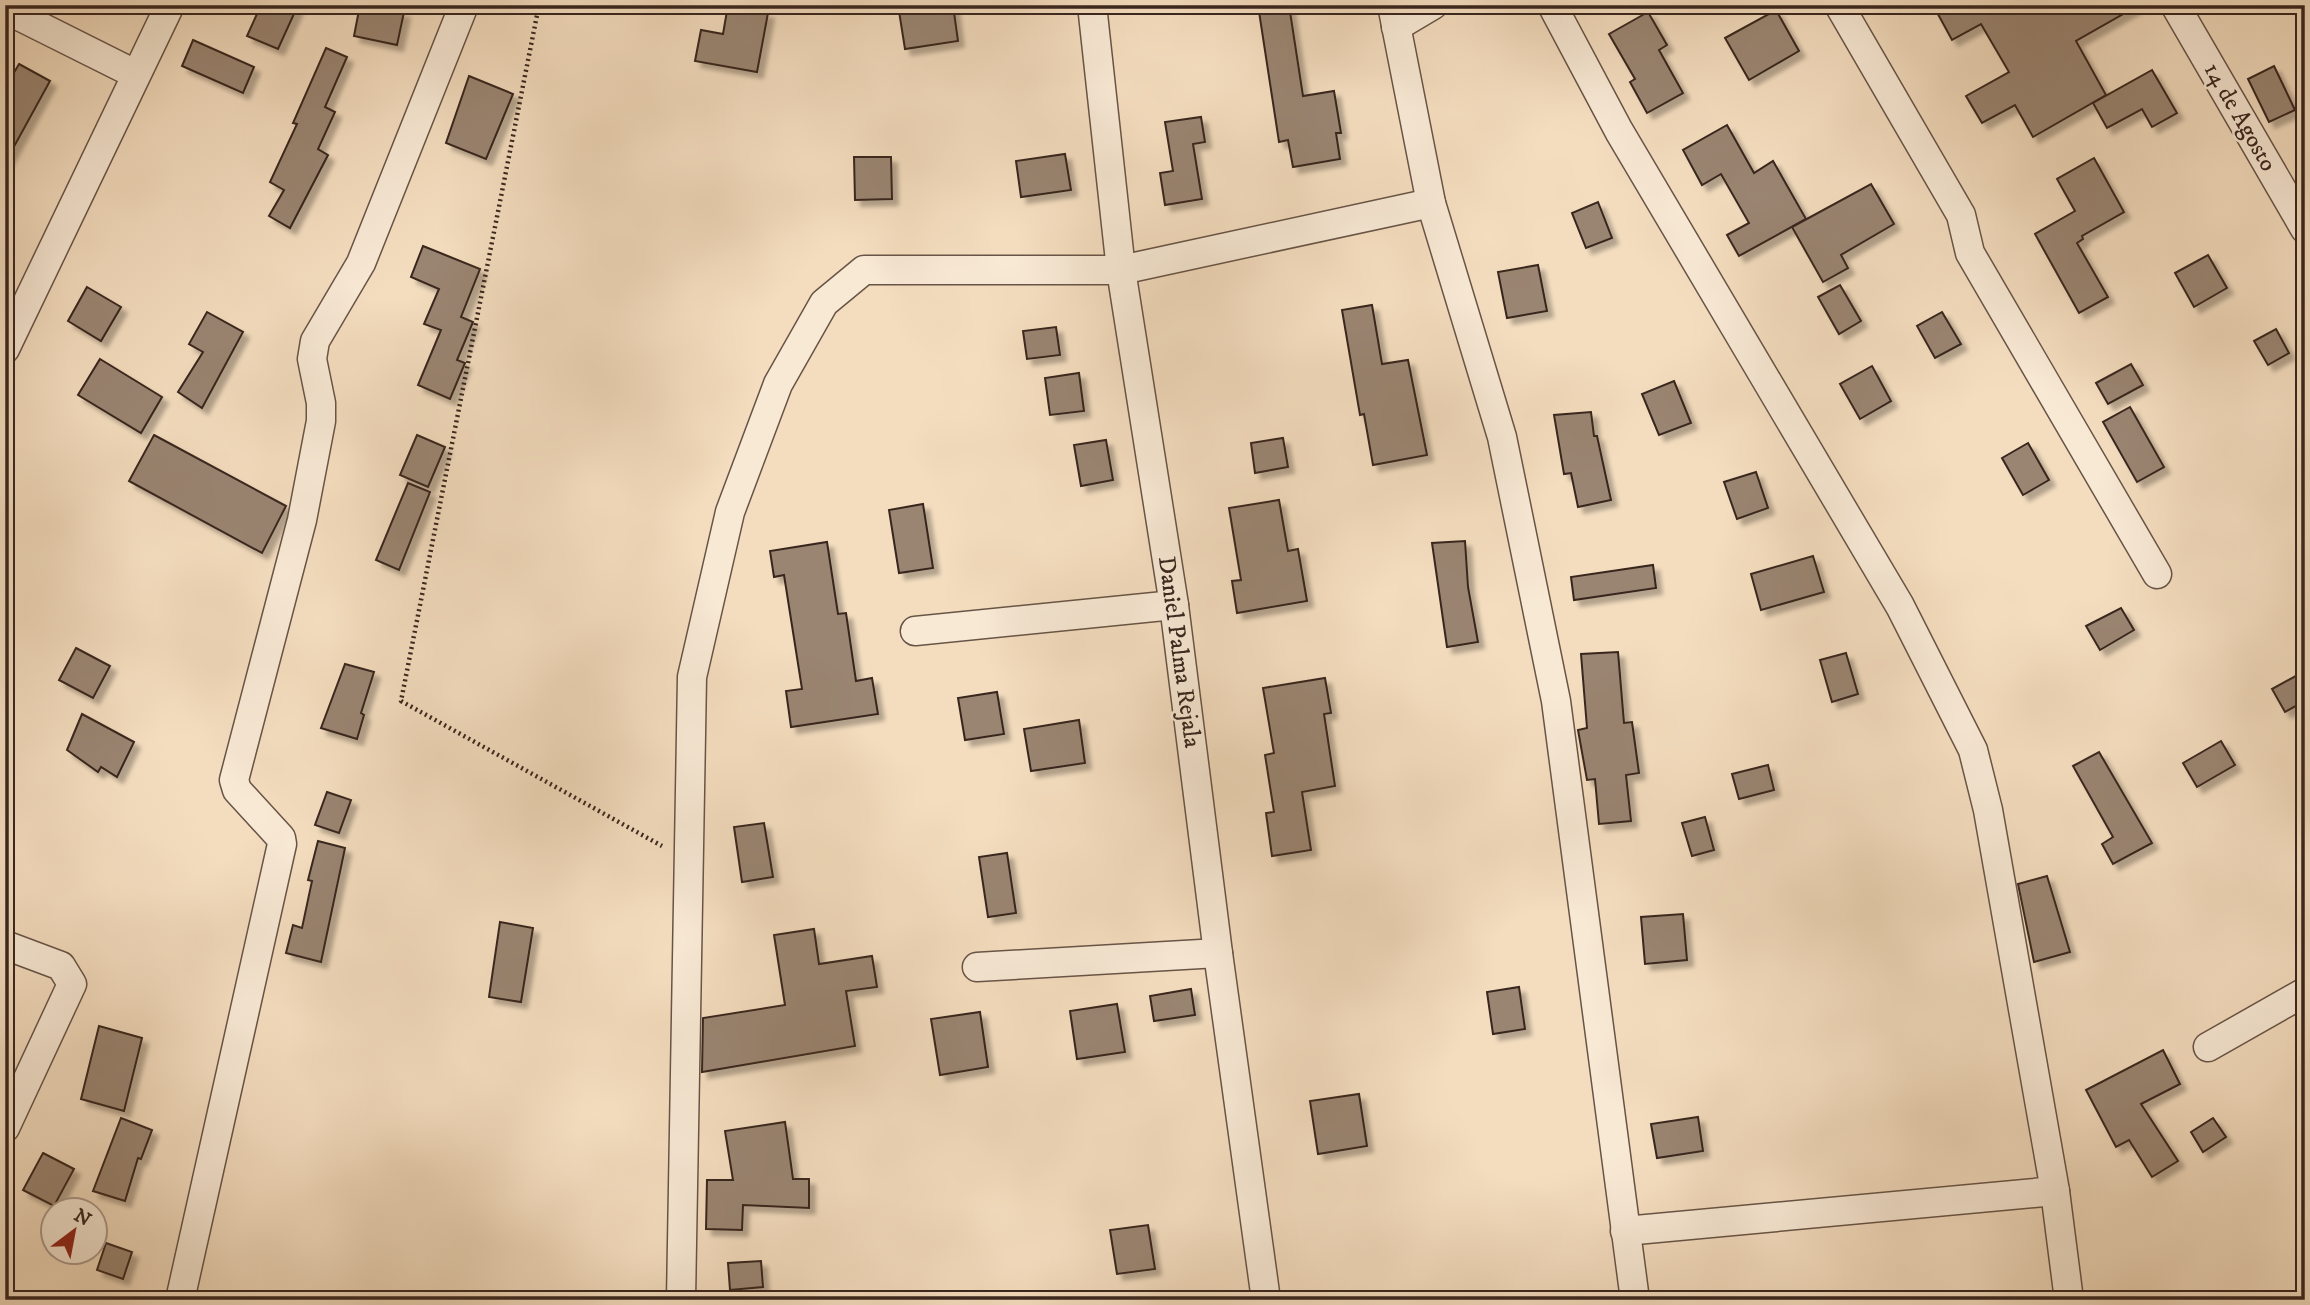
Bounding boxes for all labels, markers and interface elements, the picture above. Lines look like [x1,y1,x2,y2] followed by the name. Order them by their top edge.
[2197,57,2283,177] street label: 14 de Agosto
[1151,554,1207,750] street label: Daniel Palma Rejala
[38,1196,108,1266] north arrow
[70,1204,95,1232] text: N

